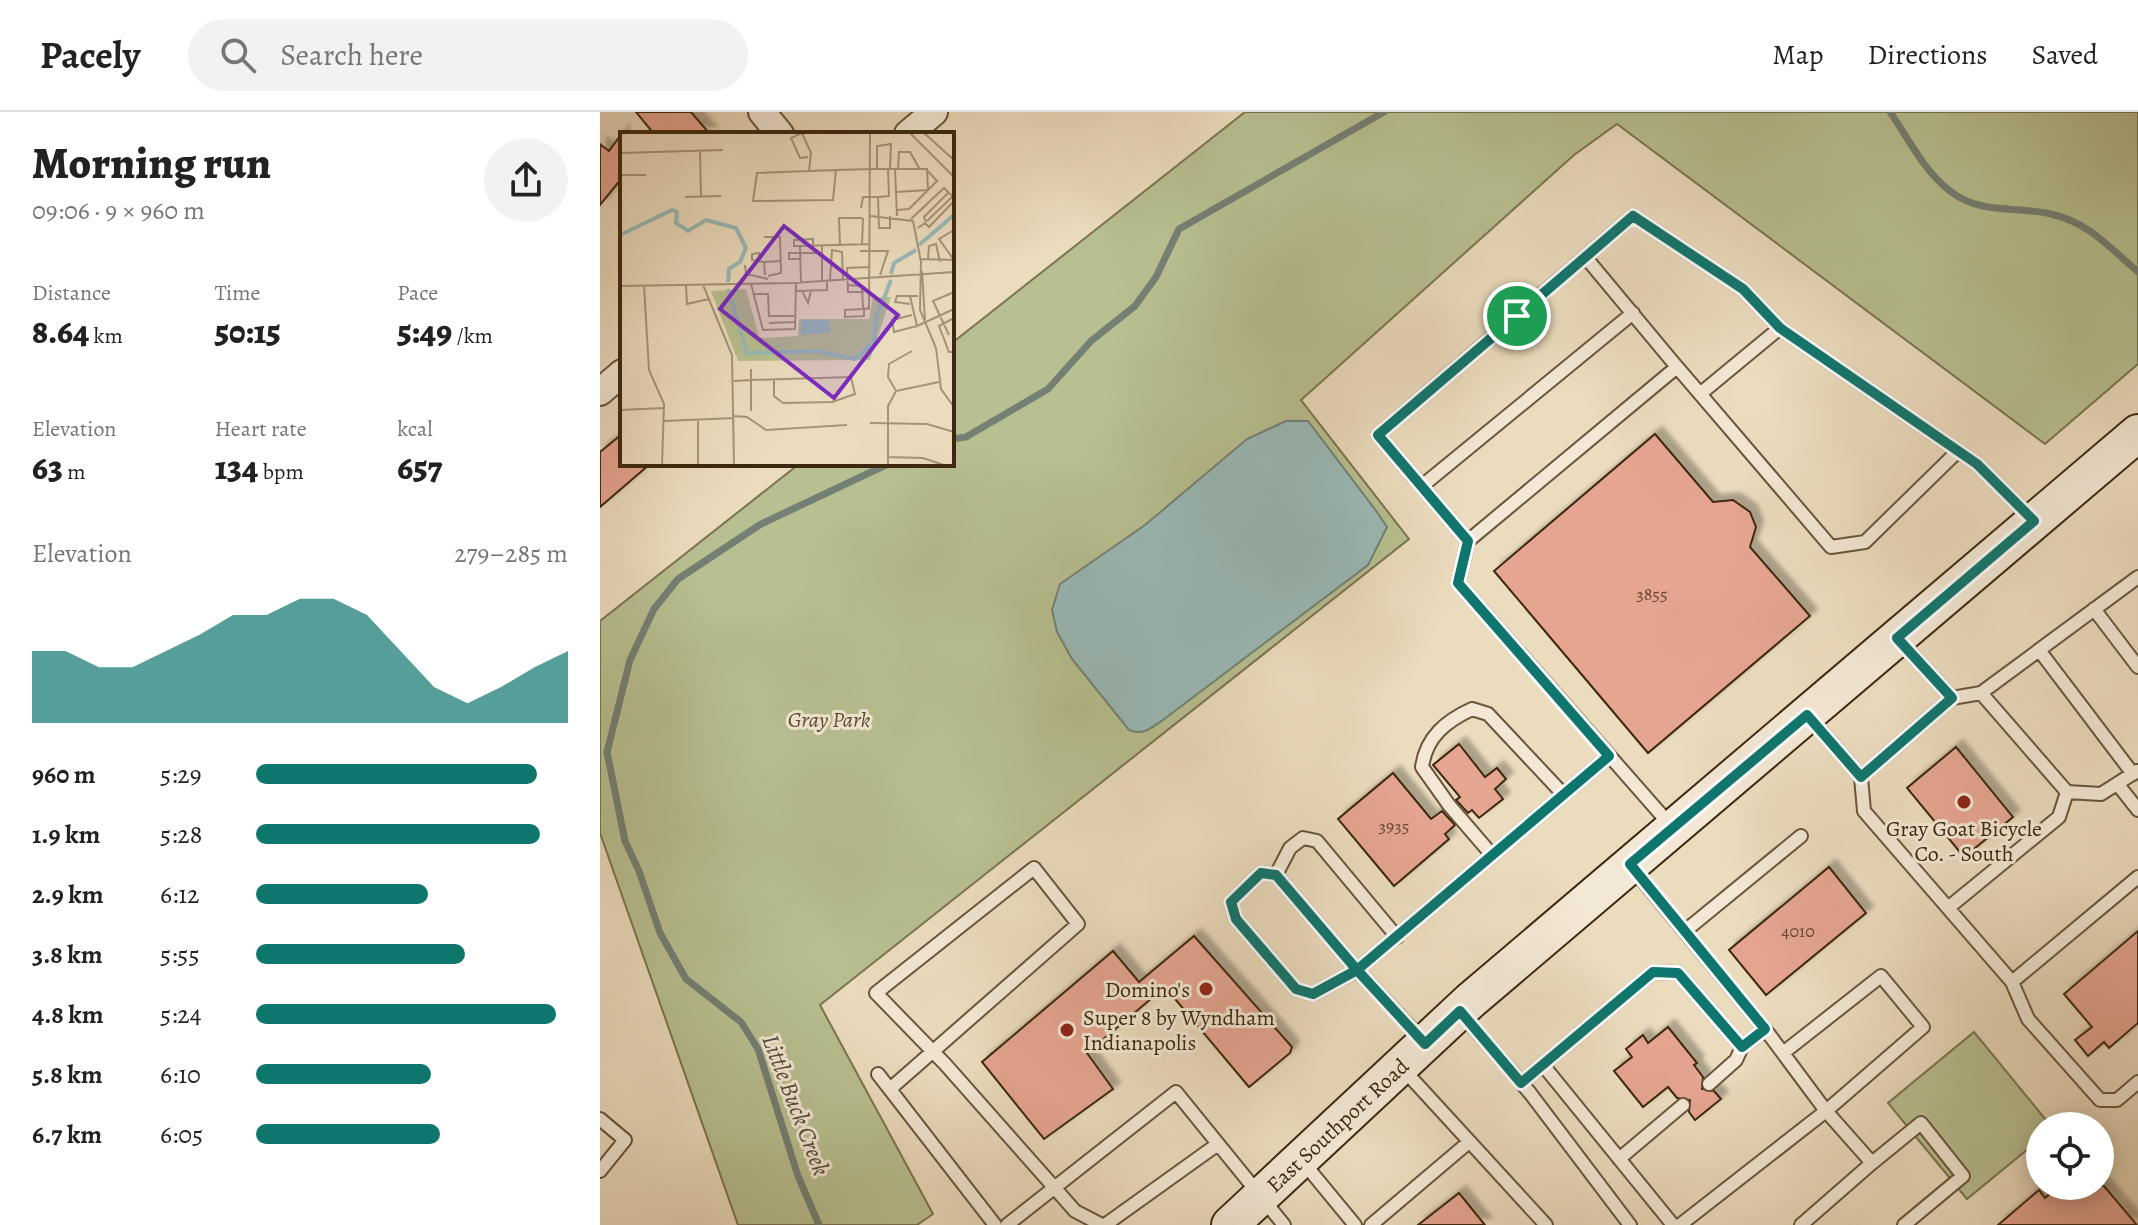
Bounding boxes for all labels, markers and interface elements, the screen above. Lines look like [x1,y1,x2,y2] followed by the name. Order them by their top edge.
[188,19,748,91] search box
[40,29,140,81] text: Pacely
[216,33,260,77] icon: search
[280,35,423,75] text: Search here
[1772,36,1823,74] text: Map
[1867,36,1988,74] text: Directions
[2032,36,2098,74] text: Saved
[620,132,954,466] inset map
[32,133,271,193] text: Morning run
[484,138,568,222] button: share
[32,193,205,228] text: 09:06 · 9 × 960 m
[32,278,111,308] text: Distance
[215,278,260,308] text: Time
[397,278,438,308] text: Pace
[1483,282,1551,350] pin
[1495,294,1539,338] icon: arrive
[32,308,89,355] text: 8.64
[215,308,281,355] text: 50:15
[397,308,452,355] text: 5:49
[89,321,123,351] text: km
[452,321,493,351] text: /km
[32,414,116,444] text: Elevation
[215,414,307,444] text: Heart rate
[397,414,433,444] text: kcal
[32,444,63,491] text: 63
[215,444,258,491] text: 134
[397,444,442,491] text: 657
[63,457,86,487] text: m
[258,457,304,487] text: bpm
[32,536,132,571] text: Elevation
[454,536,568,571] text: 279–285 m
[1636,582,1668,606] house number: 3855
[788,705,871,735] park label: Gray Park
[32,757,96,792] text: 960 m
[160,757,202,792] text: 5:29
[1955,793,1973,811] marker: Gray Goat Bicycle Co. - South
[1379,814,1409,838] house number: 3935
[1886,814,2042,869] place label: Gray Goat Bicycle Co. - South
[32,817,100,852] text: 1.9 km
[160,817,202,852] text: 5:28
[32,877,104,912] text: 2.9 km
[160,877,199,912] text: 6:12
[1781,919,1815,943] house number: 4010
[32,937,103,972] text: 3.8 km
[160,937,200,972] text: 5:55
[1105,975,1190,1005] place label: Domino's
[1197,980,1215,998] marker: Domino's
[32,997,104,1032] text: 4.8 km
[160,997,202,1032] text: 5:24
[1083,1003,1275,1058] place label: Super 8 by Wyndham Indianapolis
[1058,1021,1076,1039] marker: Super 8 by Wyndham Indianapolis
[754,1030,838,1180] water label: Little Buck Creek
[1260,1052,1416,1200] street label: East Southport Road
[32,1057,103,1092] text: 5.8 km
[160,1057,201,1092] text: 6:10
[2026,1112,2114,1200] map controls
[2026,1112,2114,1200] button: locate
[32,1117,102,1152] text: 6.7 km
[160,1117,203,1152] text: 6:05

